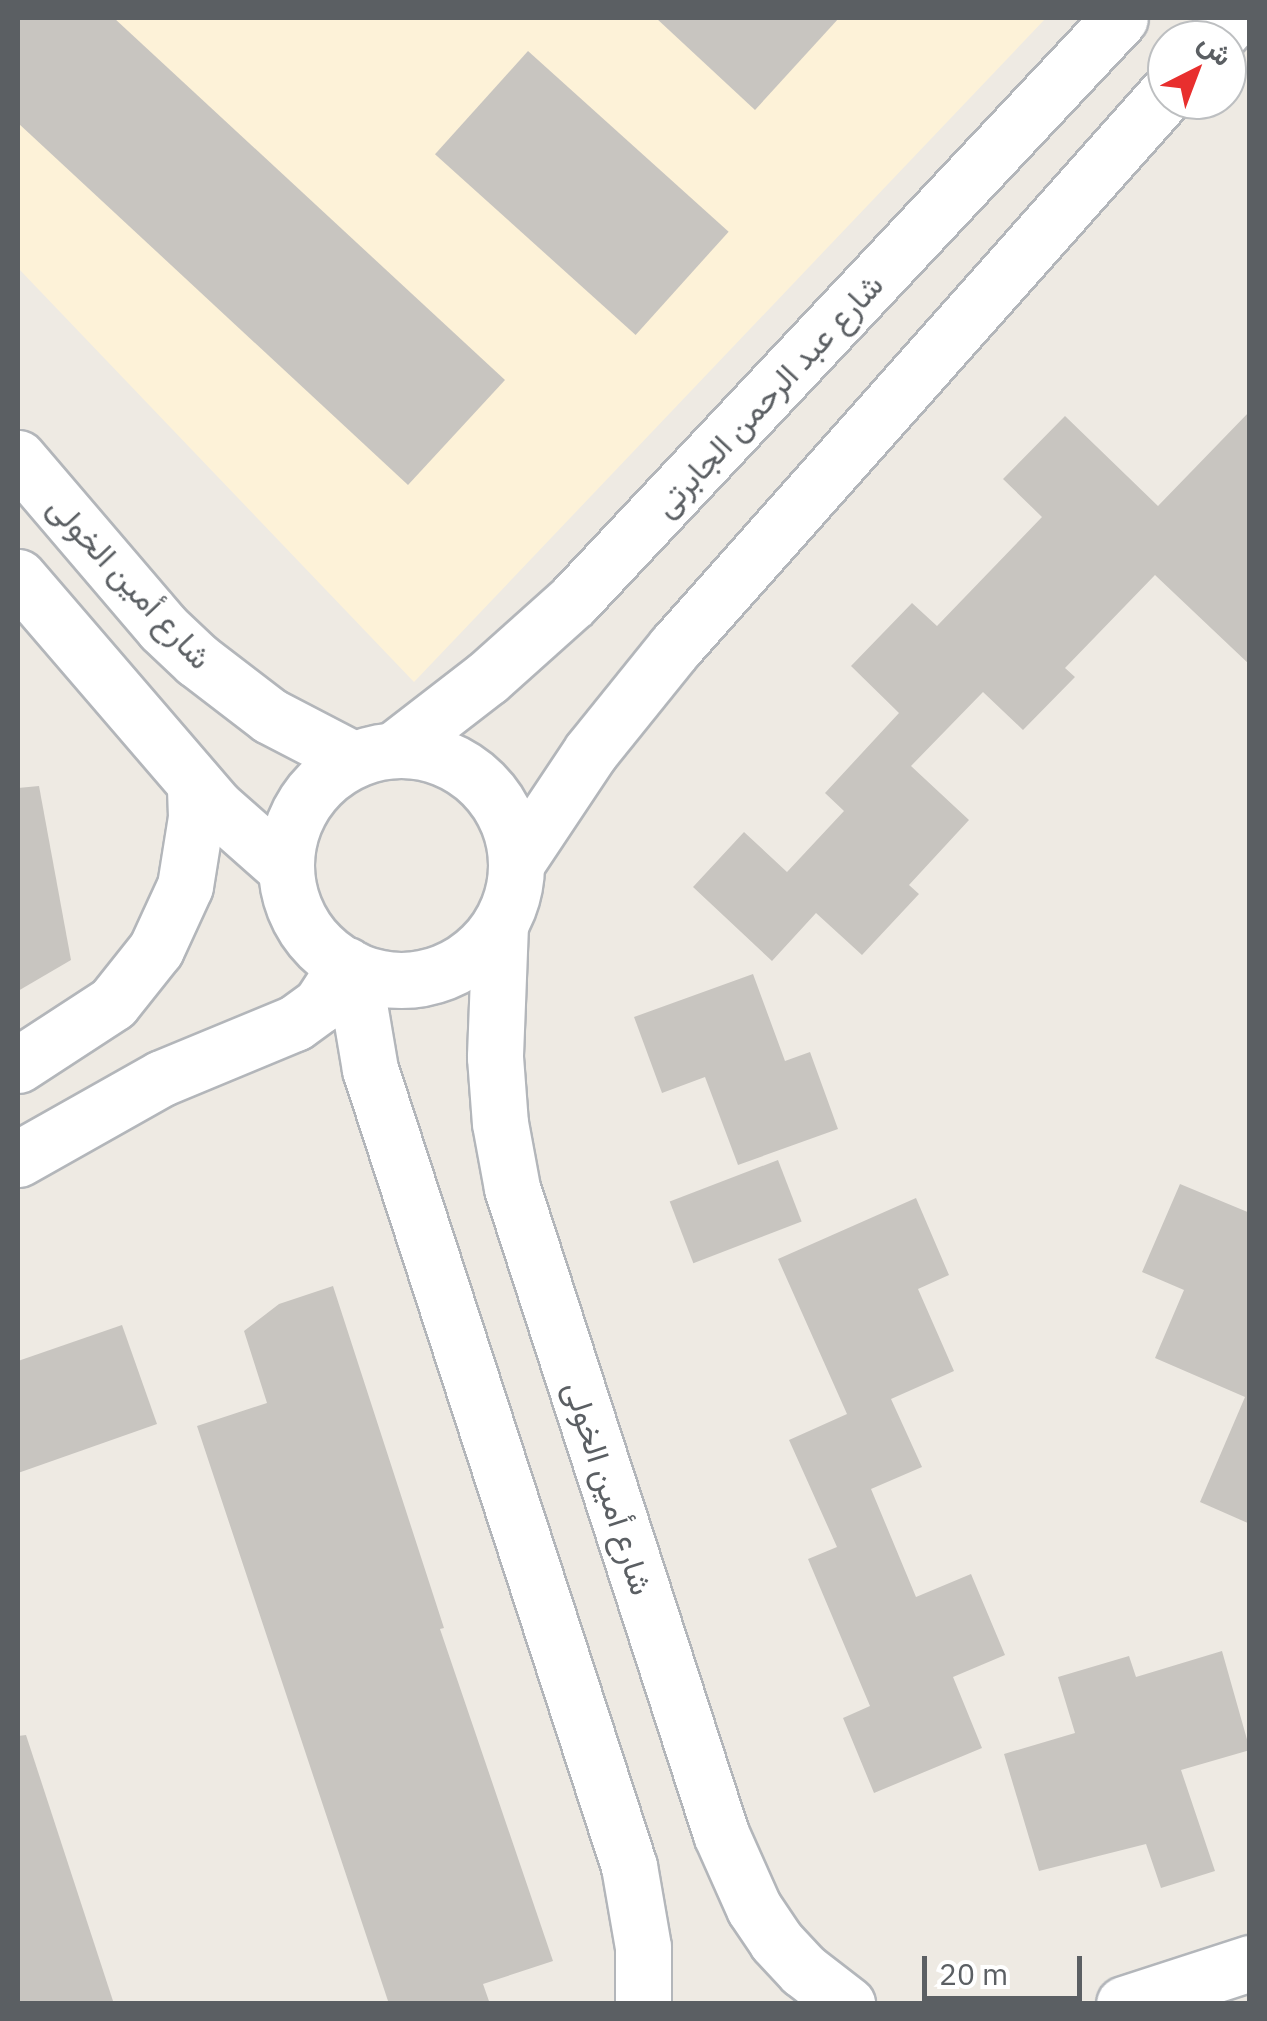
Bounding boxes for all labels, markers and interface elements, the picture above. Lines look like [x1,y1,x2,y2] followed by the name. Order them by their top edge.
[1147,20,1247,120] north arrow
[1191,24,1241,74] text: ش
[645,266,891,524] street label: شارع عبد الرحمن الجابرتى
[40,488,220,676] street label: شارع أمين الخولى
[556,1376,662,1600] street label: شارع أمين الخولى
[927,1936,1087,1998] scale bar
[939,1954,1008,1993] text: 20 m

